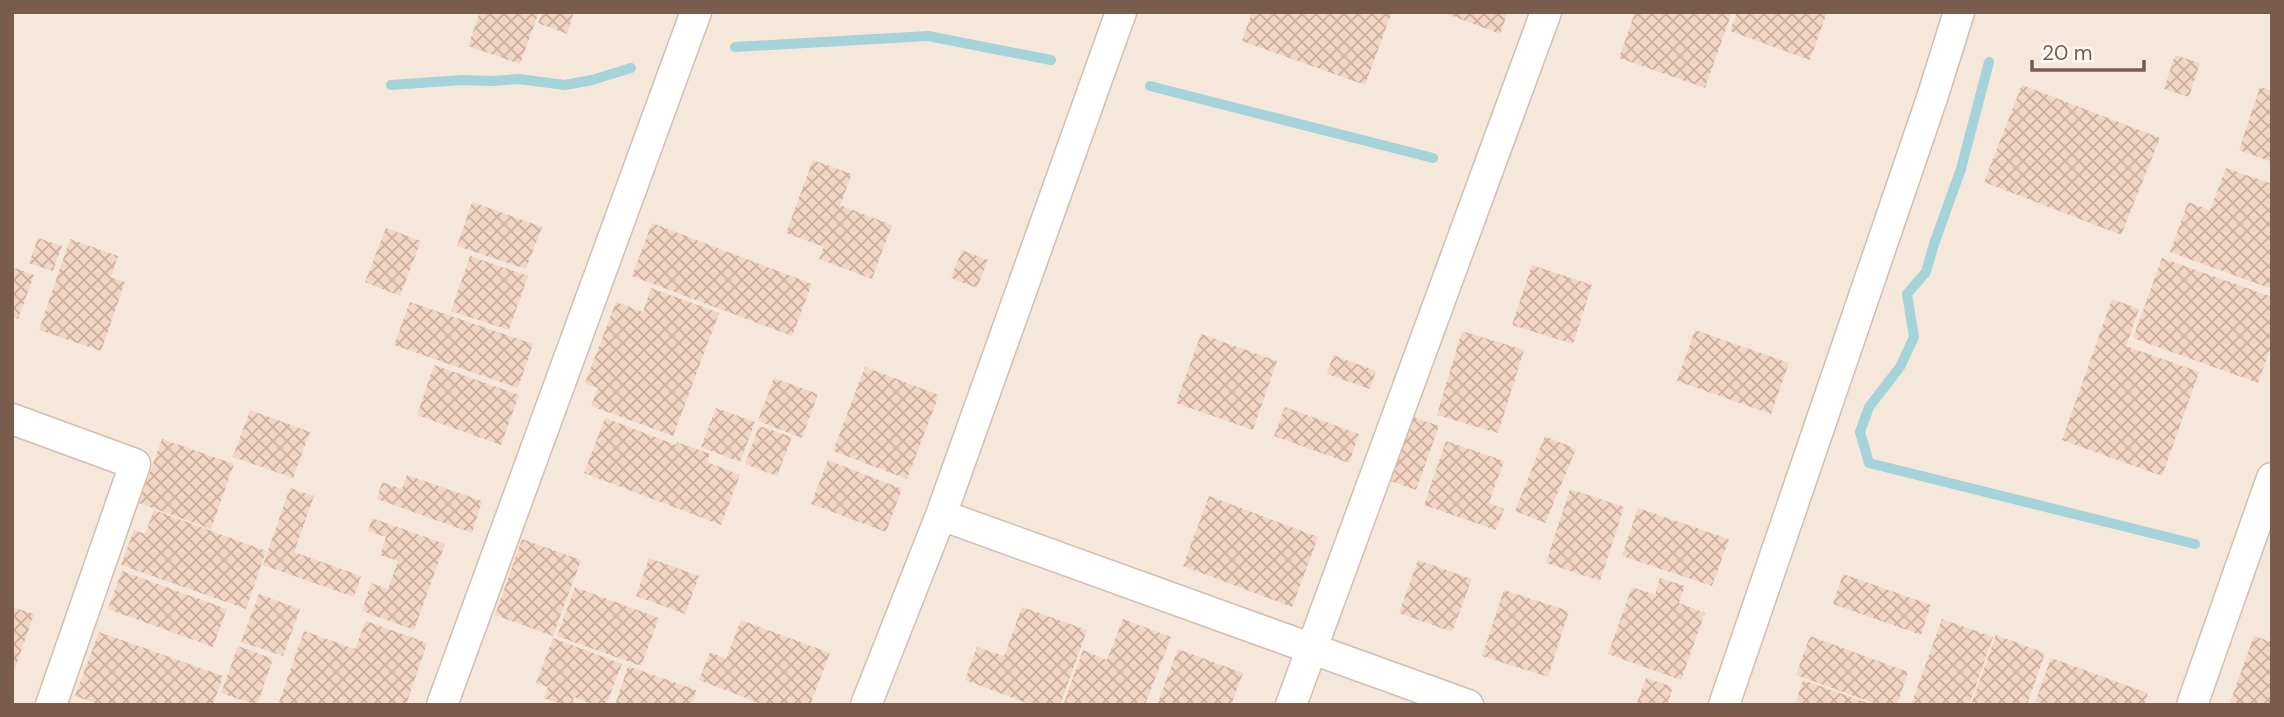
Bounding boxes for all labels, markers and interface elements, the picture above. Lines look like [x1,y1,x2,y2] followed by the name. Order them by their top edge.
[2032,28,2144,72] scale bar
[2042,39,2093,67] text: 20 m

